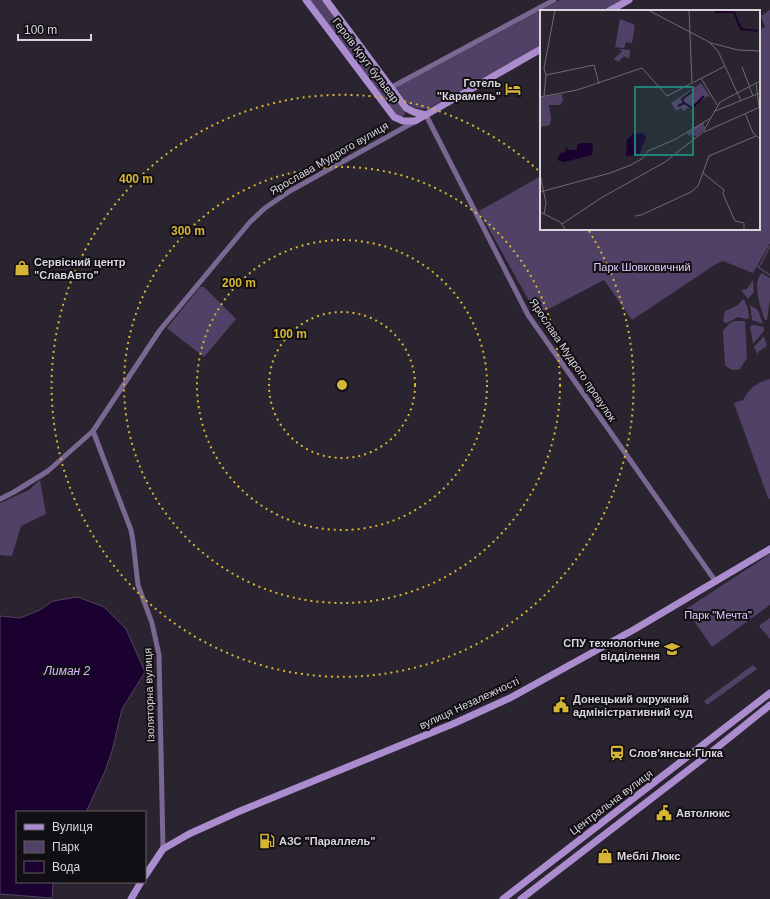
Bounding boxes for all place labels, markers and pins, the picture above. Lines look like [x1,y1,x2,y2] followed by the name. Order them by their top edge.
[437,77,501,102] place label: Готель "Карамель"
[504,80,522,98] hotel icon: Готель "Карамель"
[34,256,126,281] place label: Сервісний центр "СлавАвто"
[13,259,31,277] shop icon: Сервісний центр "СлавАвто"
[335,378,349,392] centre of rings
[563,637,660,662] place label: СПУ технологічне відділення
[663,640,681,658] school or university icon: СПУ технологічне відділення
[573,693,692,718] place label: Донецький окружний адміністративний суд
[552,696,570,714] public building icon: Донецький окружний адміністративний суд
[608,744,626,762] station icon: Слов'янськ-Гілка
[629,747,724,759] place label: Слов'янськ-Гілка
[655,804,673,822] public building icon: Автолюкс
[676,807,730,819] place label: Автолюкс
[258,832,276,850] fuel station icon: АЗС "Параллель"
[279,835,376,847] place label: АЗС "Параллель"
[596,847,614,865] shop icon: Меблі Люкс
[617,850,680,862] place label: Меблі Люкс

